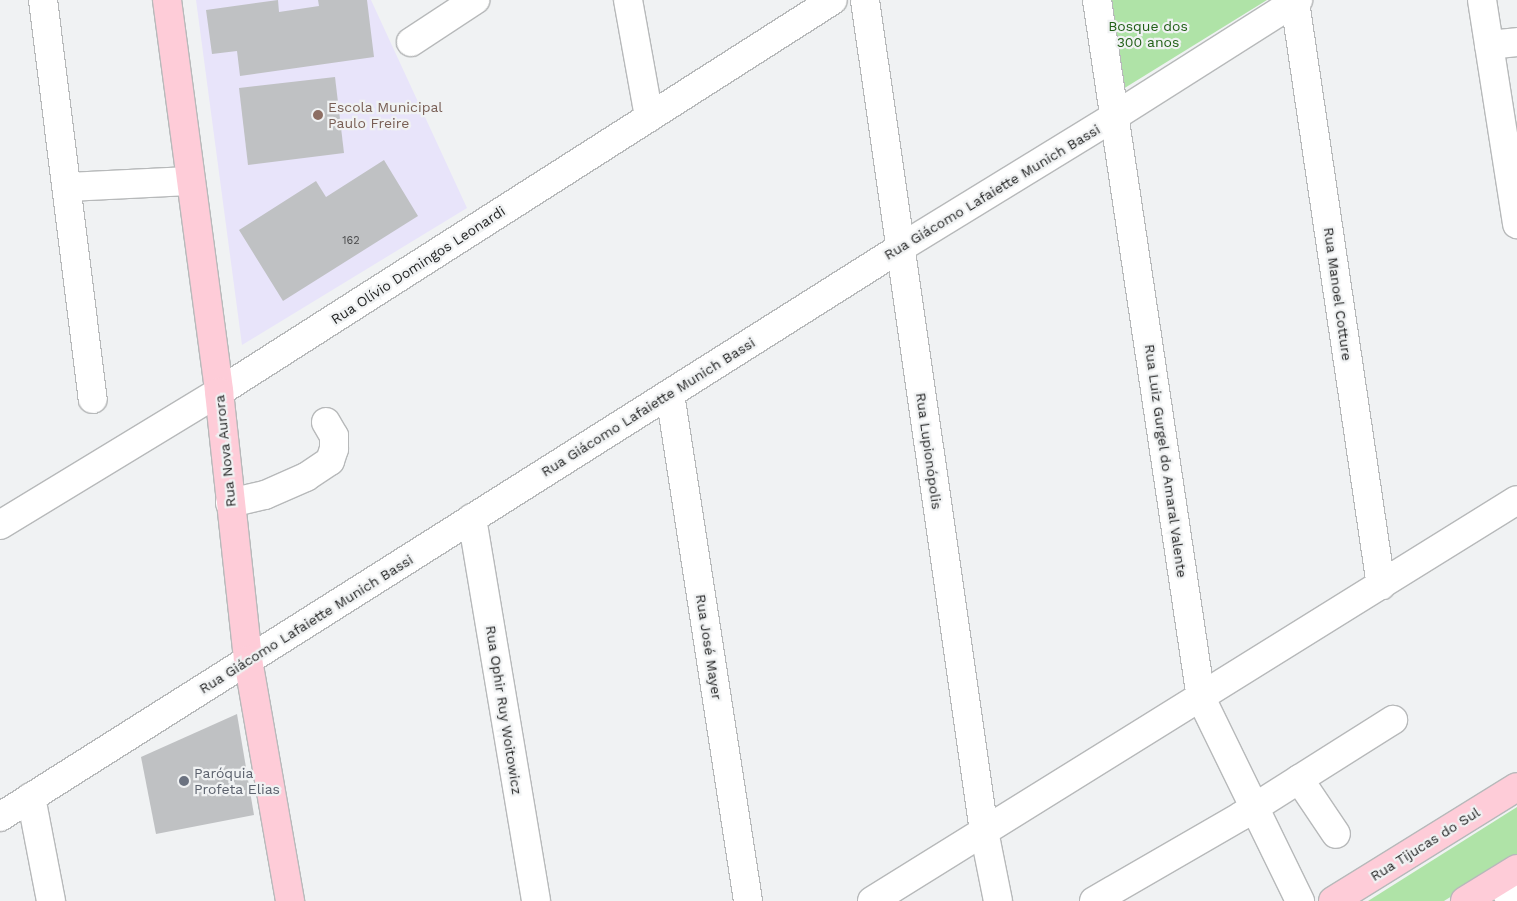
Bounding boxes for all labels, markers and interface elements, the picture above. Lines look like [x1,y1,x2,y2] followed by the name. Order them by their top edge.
[1108,18,1188,50] park label: Bosque dos 300 anos
[328,99,443,132] place label: Escola Municipal Paulo Freire
[312,109,324,121] marker: Escola Municipal Paulo Freire
[881,121,1103,263] street label: Rua Giácomo Lafaiette Munich Bassi
[328,202,508,328] street label: Rua Olívio Domingos Leonardi
[1320,226,1356,362] street label: Rua Manoel Cotture
[342,234,360,248] house number: 162
[538,334,758,480] street label: Rua Giácomo Lafaiette Munich Bassi
[1141,342,1191,580] street label: Rua Luiz Gurgel do Amaral Valente
[912,391,946,511] street label: Rua Lupionópolis
[211,393,239,509] street label: Rua Nova Aurora
[196,551,416,697] street label: Rua Giácomo Lafaiette Munich Bassi
[692,593,726,701] street label: Rua José Mayer
[482,624,526,796] street label: Rua Ophir Ruy Woitowicz
[194,765,280,798] place label: Paróquia Profeta Elias
[178,775,190,787] marker: Paróquia Profeta Elias
[1367,803,1483,885] street label: Rua Tijucas do Sul

